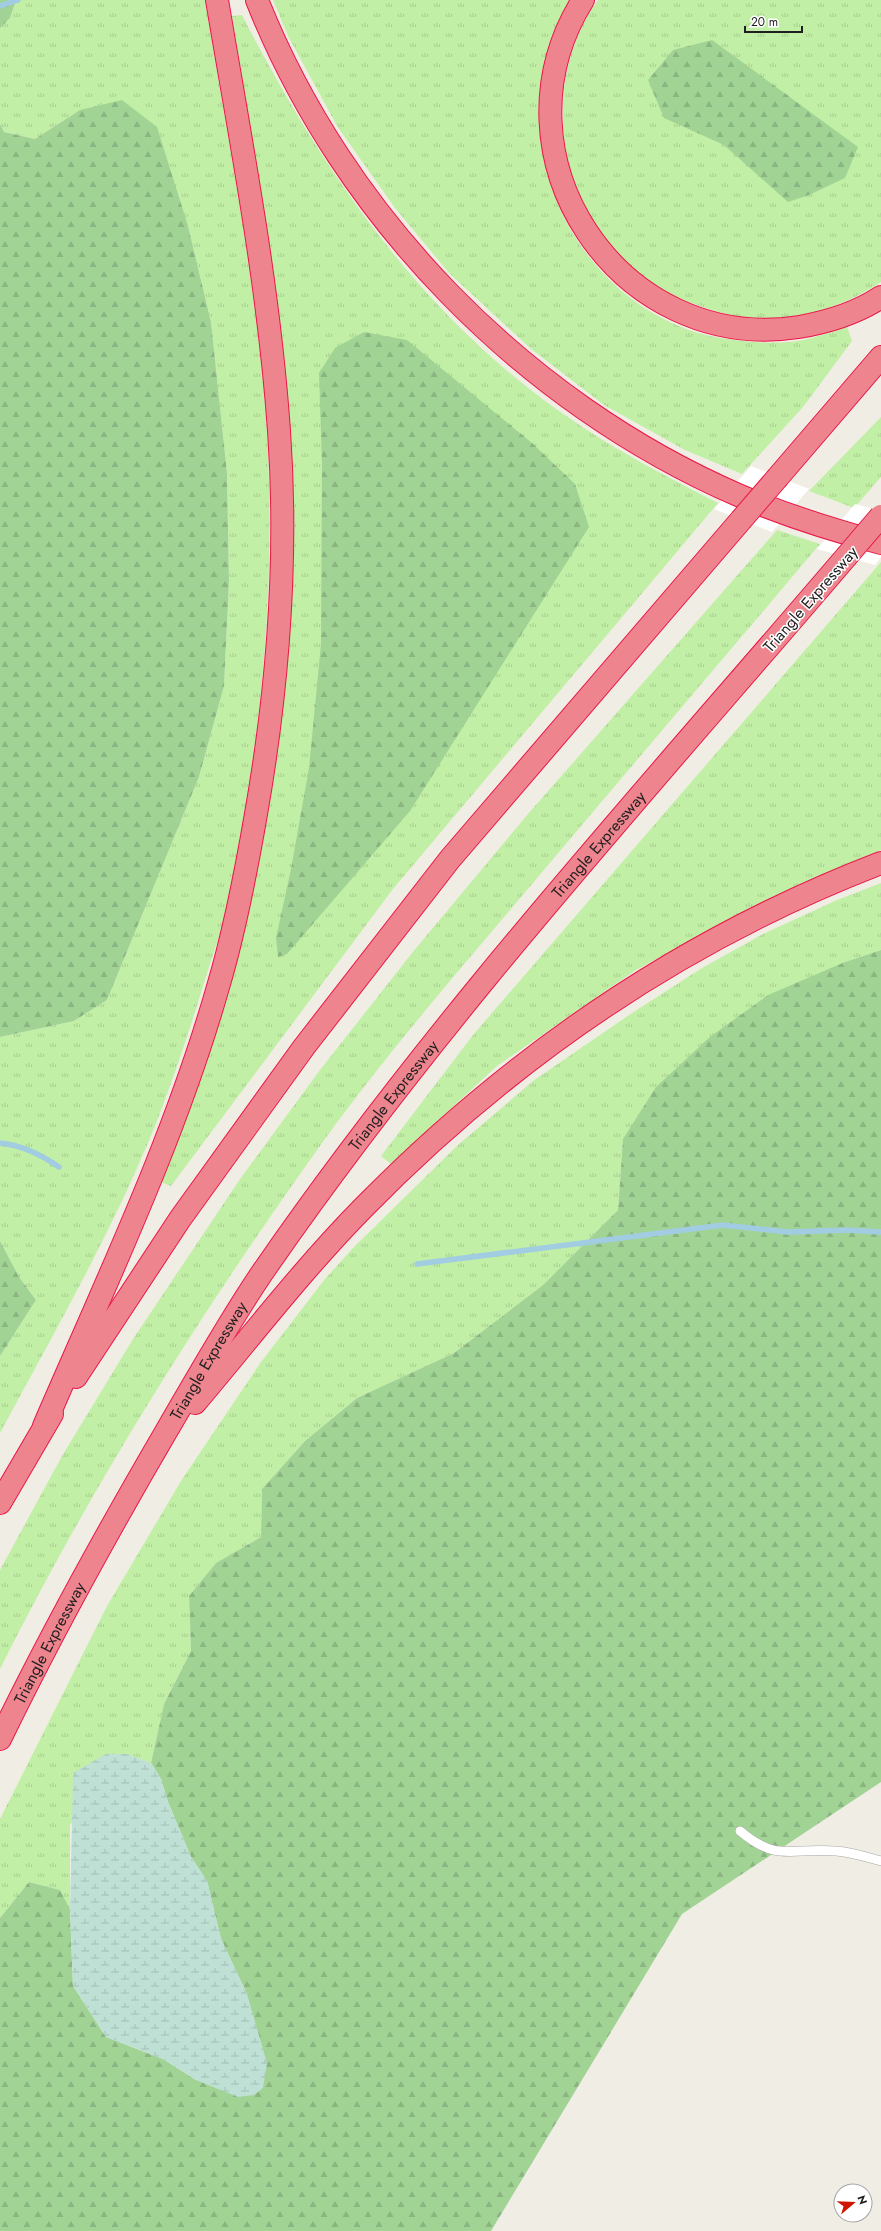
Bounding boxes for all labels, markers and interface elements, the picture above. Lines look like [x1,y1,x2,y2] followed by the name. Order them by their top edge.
[745,8,802,34] scale bar
[751,13,778,31] text: 20 m
[758,540,864,658] street label: Triangle Expressway
[546,785,652,903] street label: Triangle Expressway
[343,1034,444,1155] street label: Triangle Expressway
[164,1296,253,1424] street label: Triangle Expressway
[8,1577,91,1708] street label: Triangle Expressway
[833,2183,873,2223] north arrow
[853,2193,871,2206] text: N

